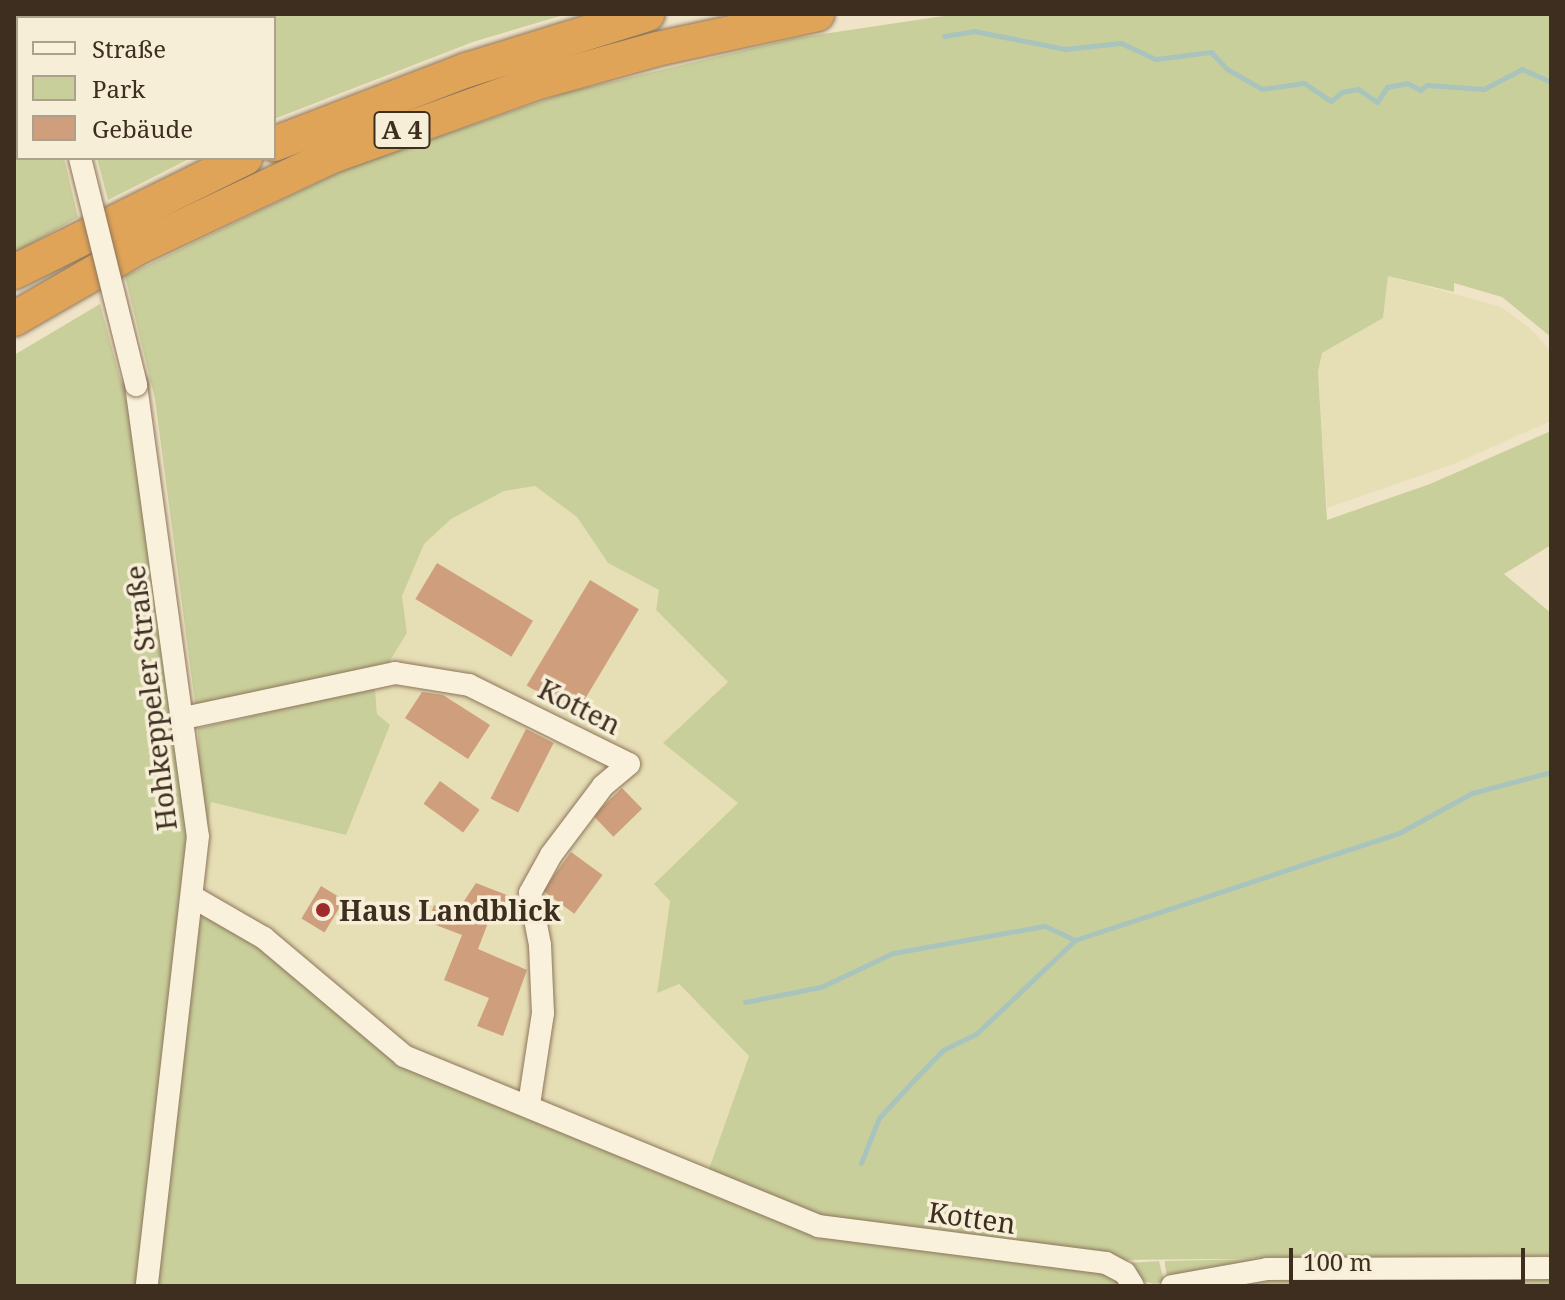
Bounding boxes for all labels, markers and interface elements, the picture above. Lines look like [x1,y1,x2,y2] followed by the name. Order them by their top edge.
[16,16,276,160] legend
[92,32,166,65] text: Straße
[92,72,145,105] text: Park
[372,108,432,152] road number: A 4
[92,112,193,145] text: Gebäude
[117,563,183,833] street label: Hohkeppeler Straße
[533,671,627,741] street label: Kotten
[339,893,561,927] place label: Haus Landblick
[314,901,332,919] marker: Haus Landblick
[926,1194,1018,1240] street label: Kotten
[1293,1232,1529,1282] scale bar
[1303,1245,1372,1278] text: 100 m

